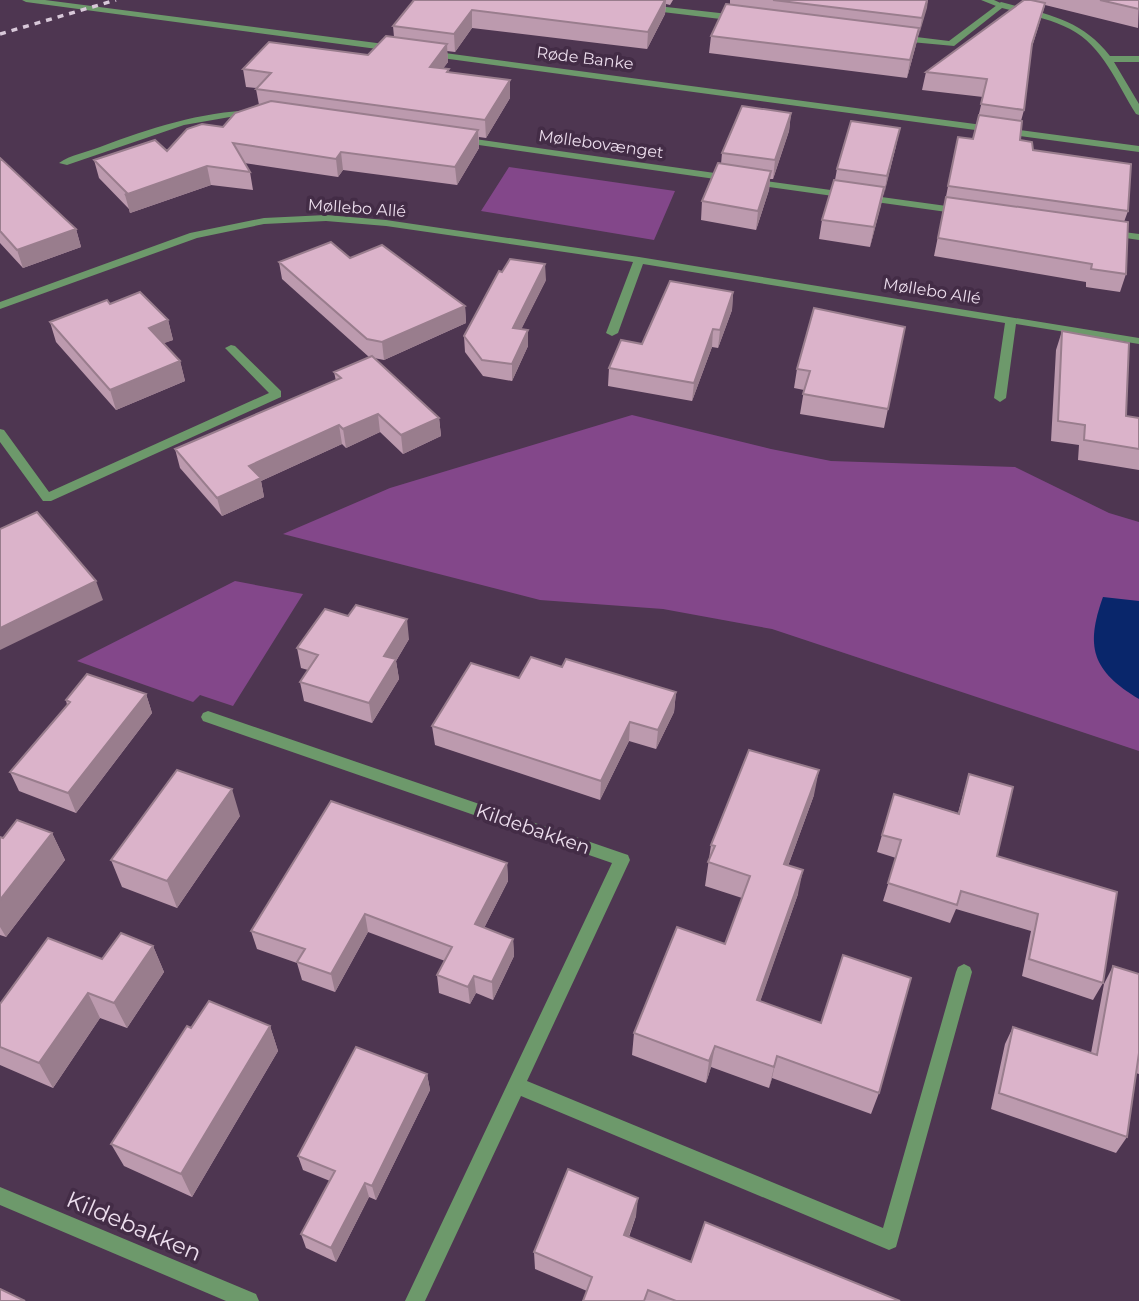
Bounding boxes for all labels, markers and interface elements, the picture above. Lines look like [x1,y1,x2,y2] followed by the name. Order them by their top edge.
[535,43,635,73] street label: Røde Banke
[537,126,665,162] street label: Møllebovænget
[307,195,407,221] street label: Møllebo Allé
[882,274,982,308] street label: Møllebo Allé
[473,799,593,859] street label: Kildebakken
[62,1185,206,1267] street label: Kildebakken

